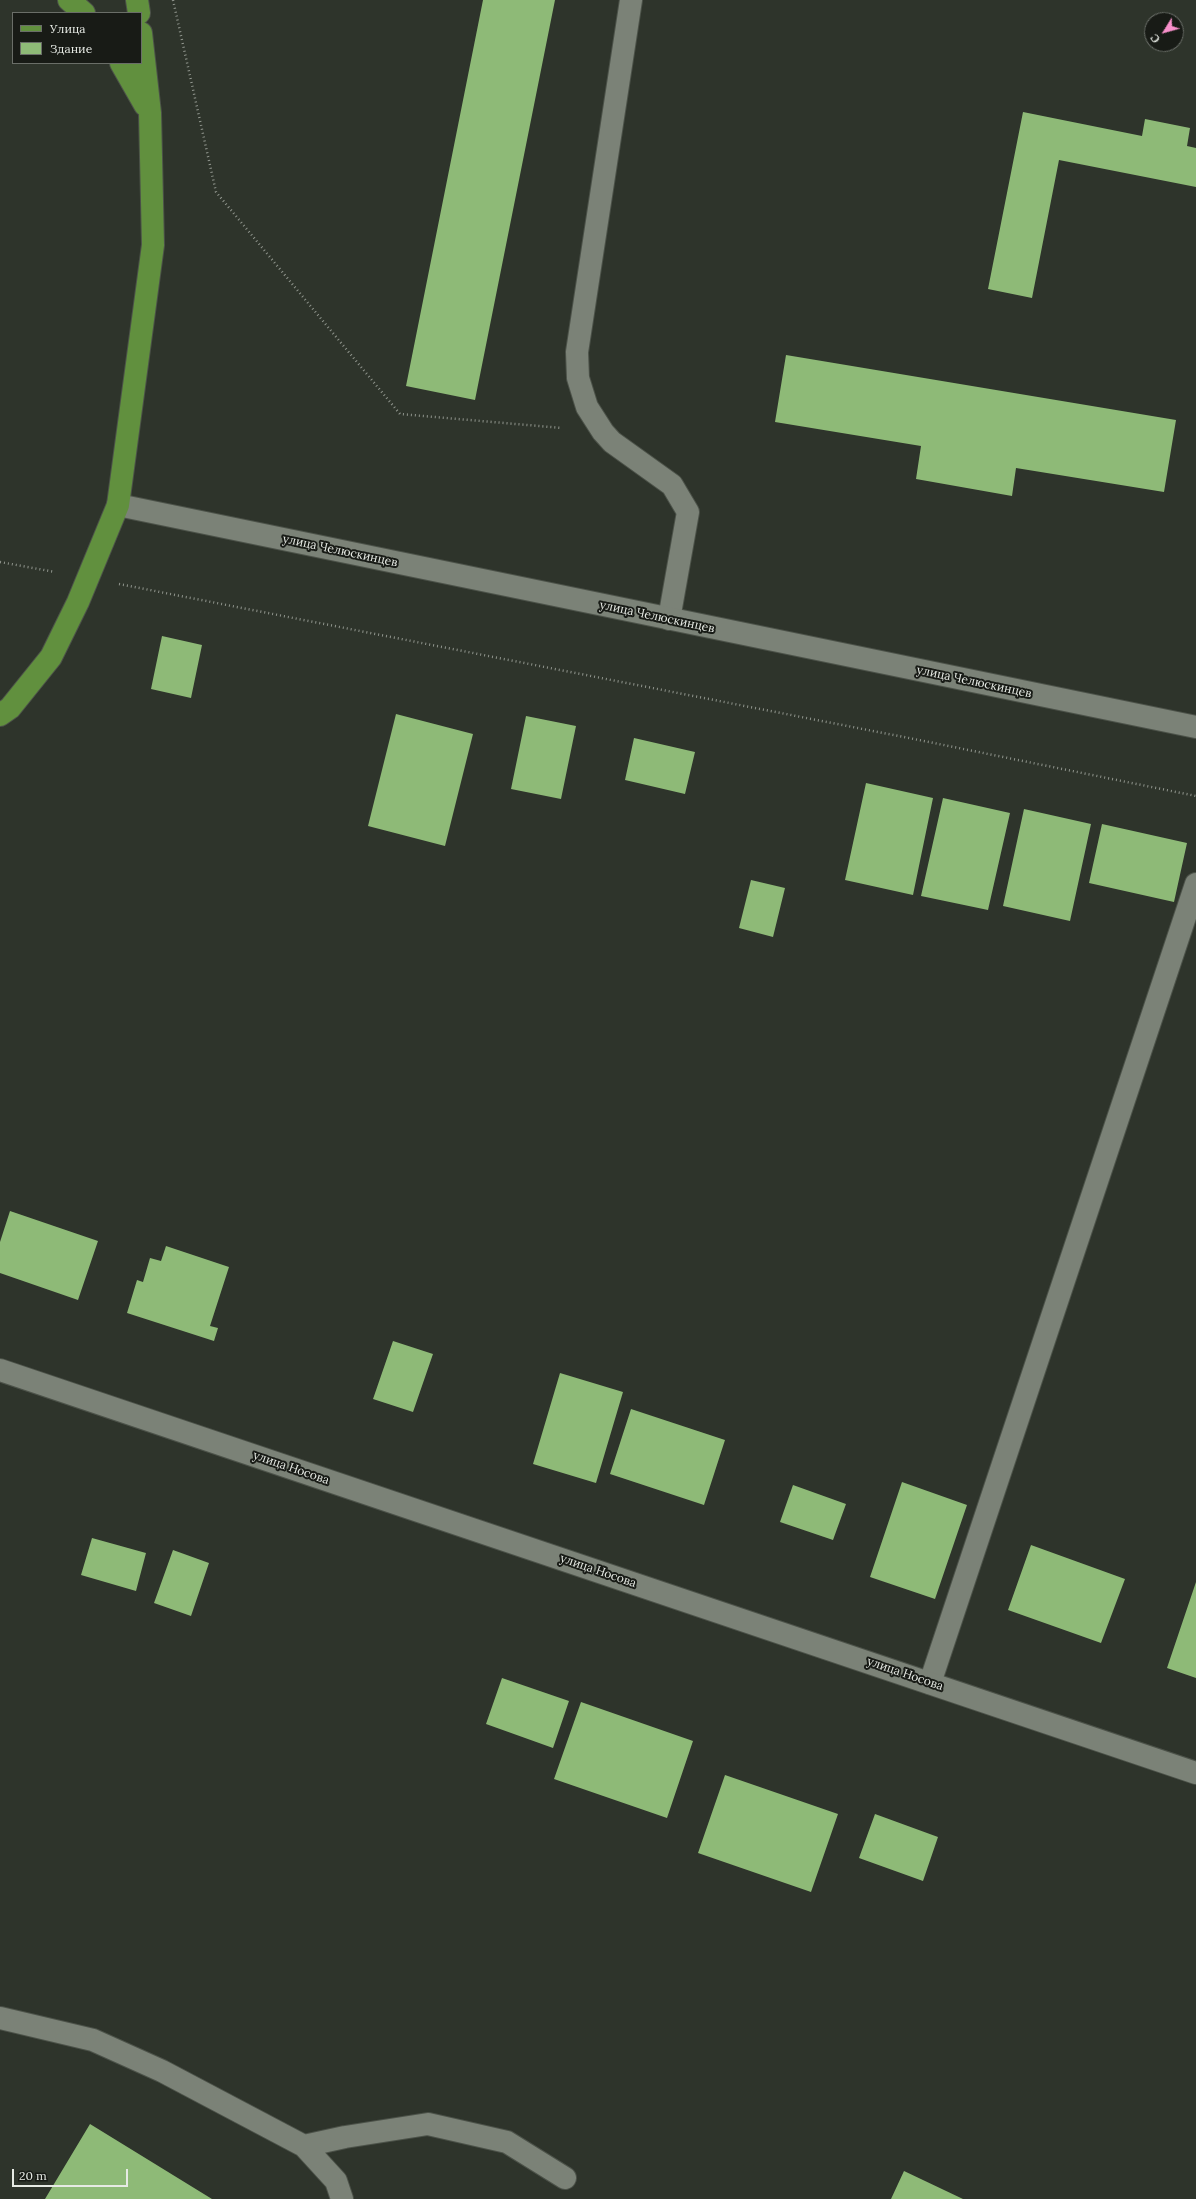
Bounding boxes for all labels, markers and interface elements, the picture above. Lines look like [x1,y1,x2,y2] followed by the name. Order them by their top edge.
[12,12,142,64] legend
[1144,12,1184,52] north arrow
[50,21,86,36] text: Улица
[1147,31,1163,46] text: С
[50,41,92,56] text: Здание
[281,532,399,570] street label: улица Челюскинцев
[598,598,716,636] street label: улица Челюскинцев
[915,663,1033,701] street label: улица Челюскинцев
[251,1448,331,1488] street label: улица Носова
[558,1551,638,1591] street label: улица Носова
[865,1654,945,1694] street label: улица Носова
[14,2161,130,2187] scale bar
[19,2168,47,2183] text: 20 m

